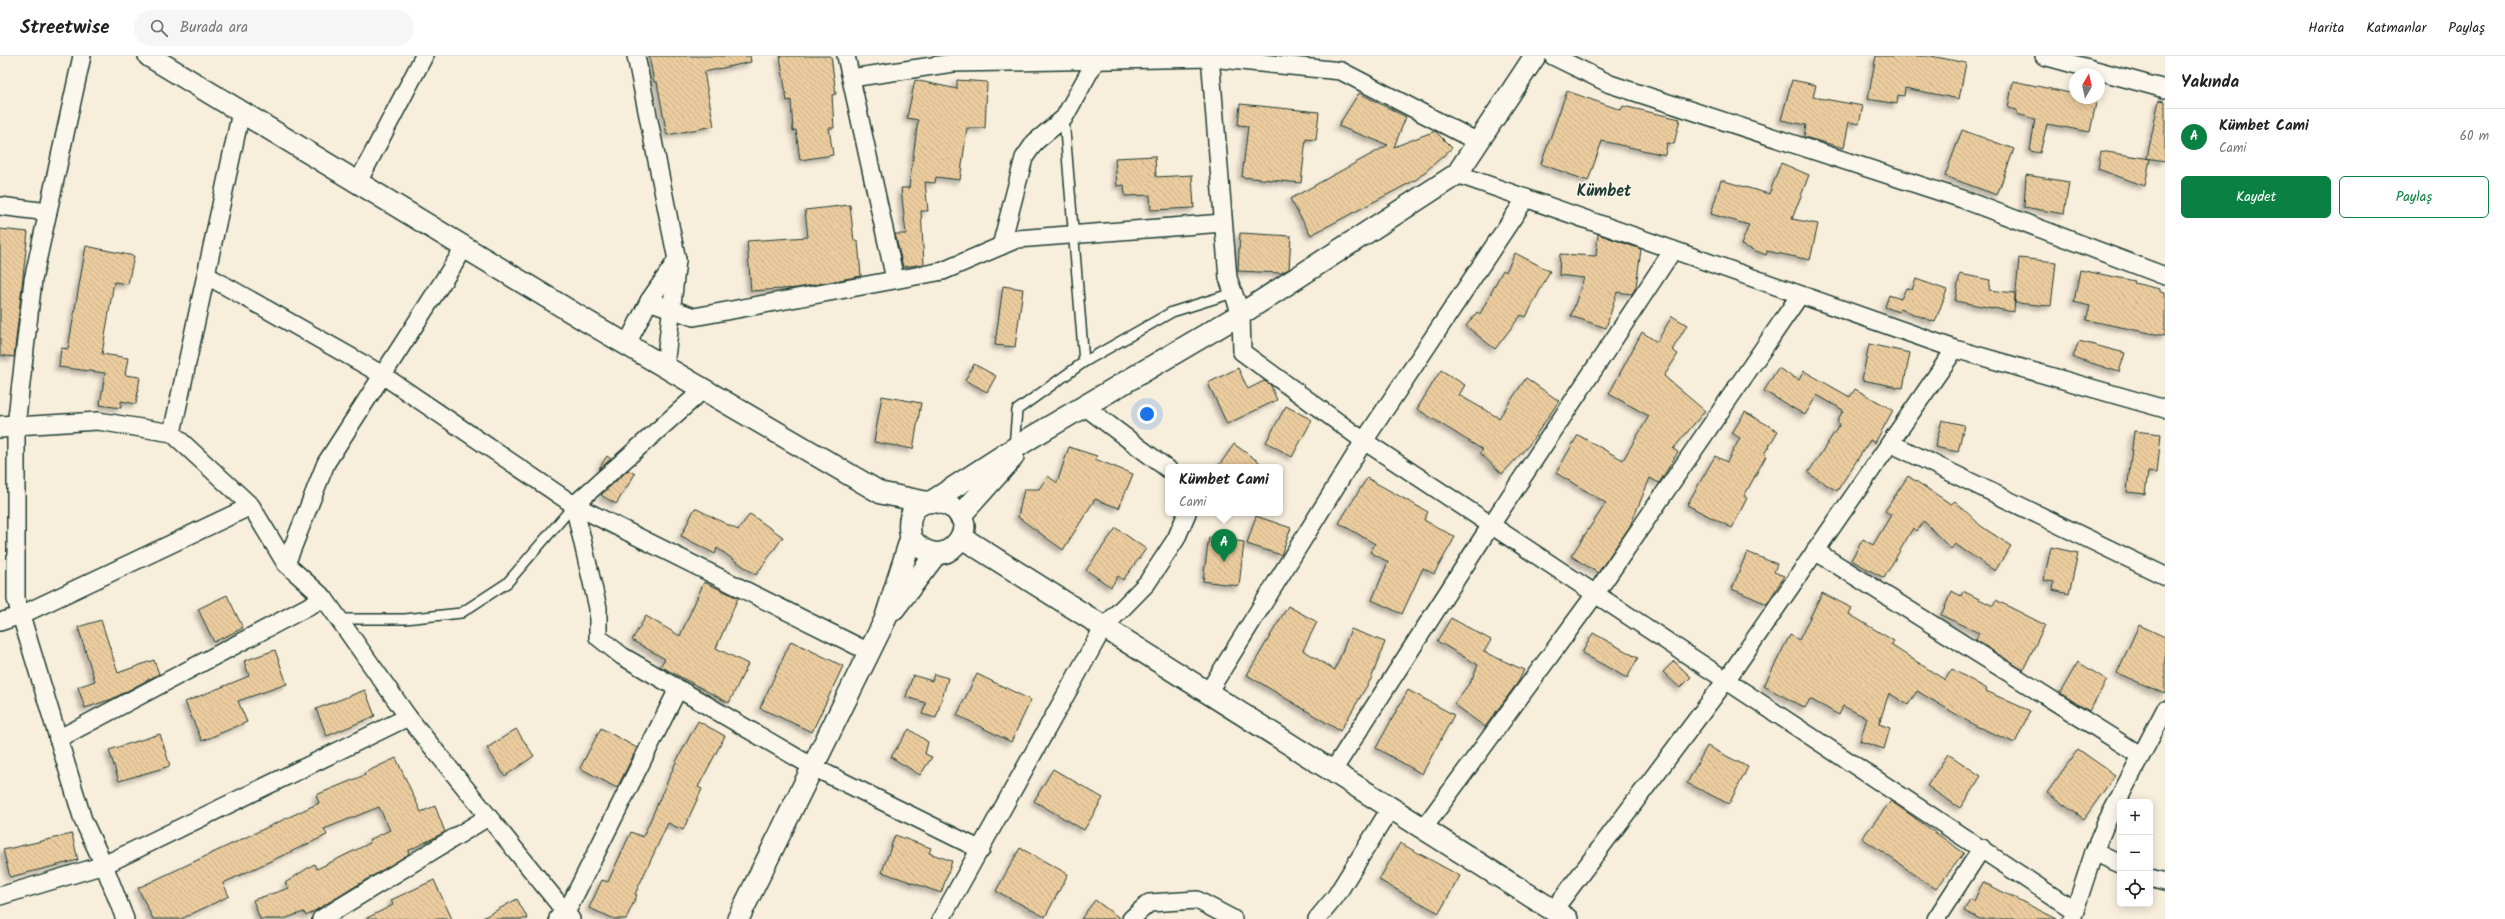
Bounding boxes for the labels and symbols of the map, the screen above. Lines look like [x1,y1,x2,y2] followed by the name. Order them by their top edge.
[2069,68,2105,104] north arrow
[1577,179,1632,204] district label: Kümbet
[1137,404,1157,424] your location
[1211,529,1237,562] pin: A

